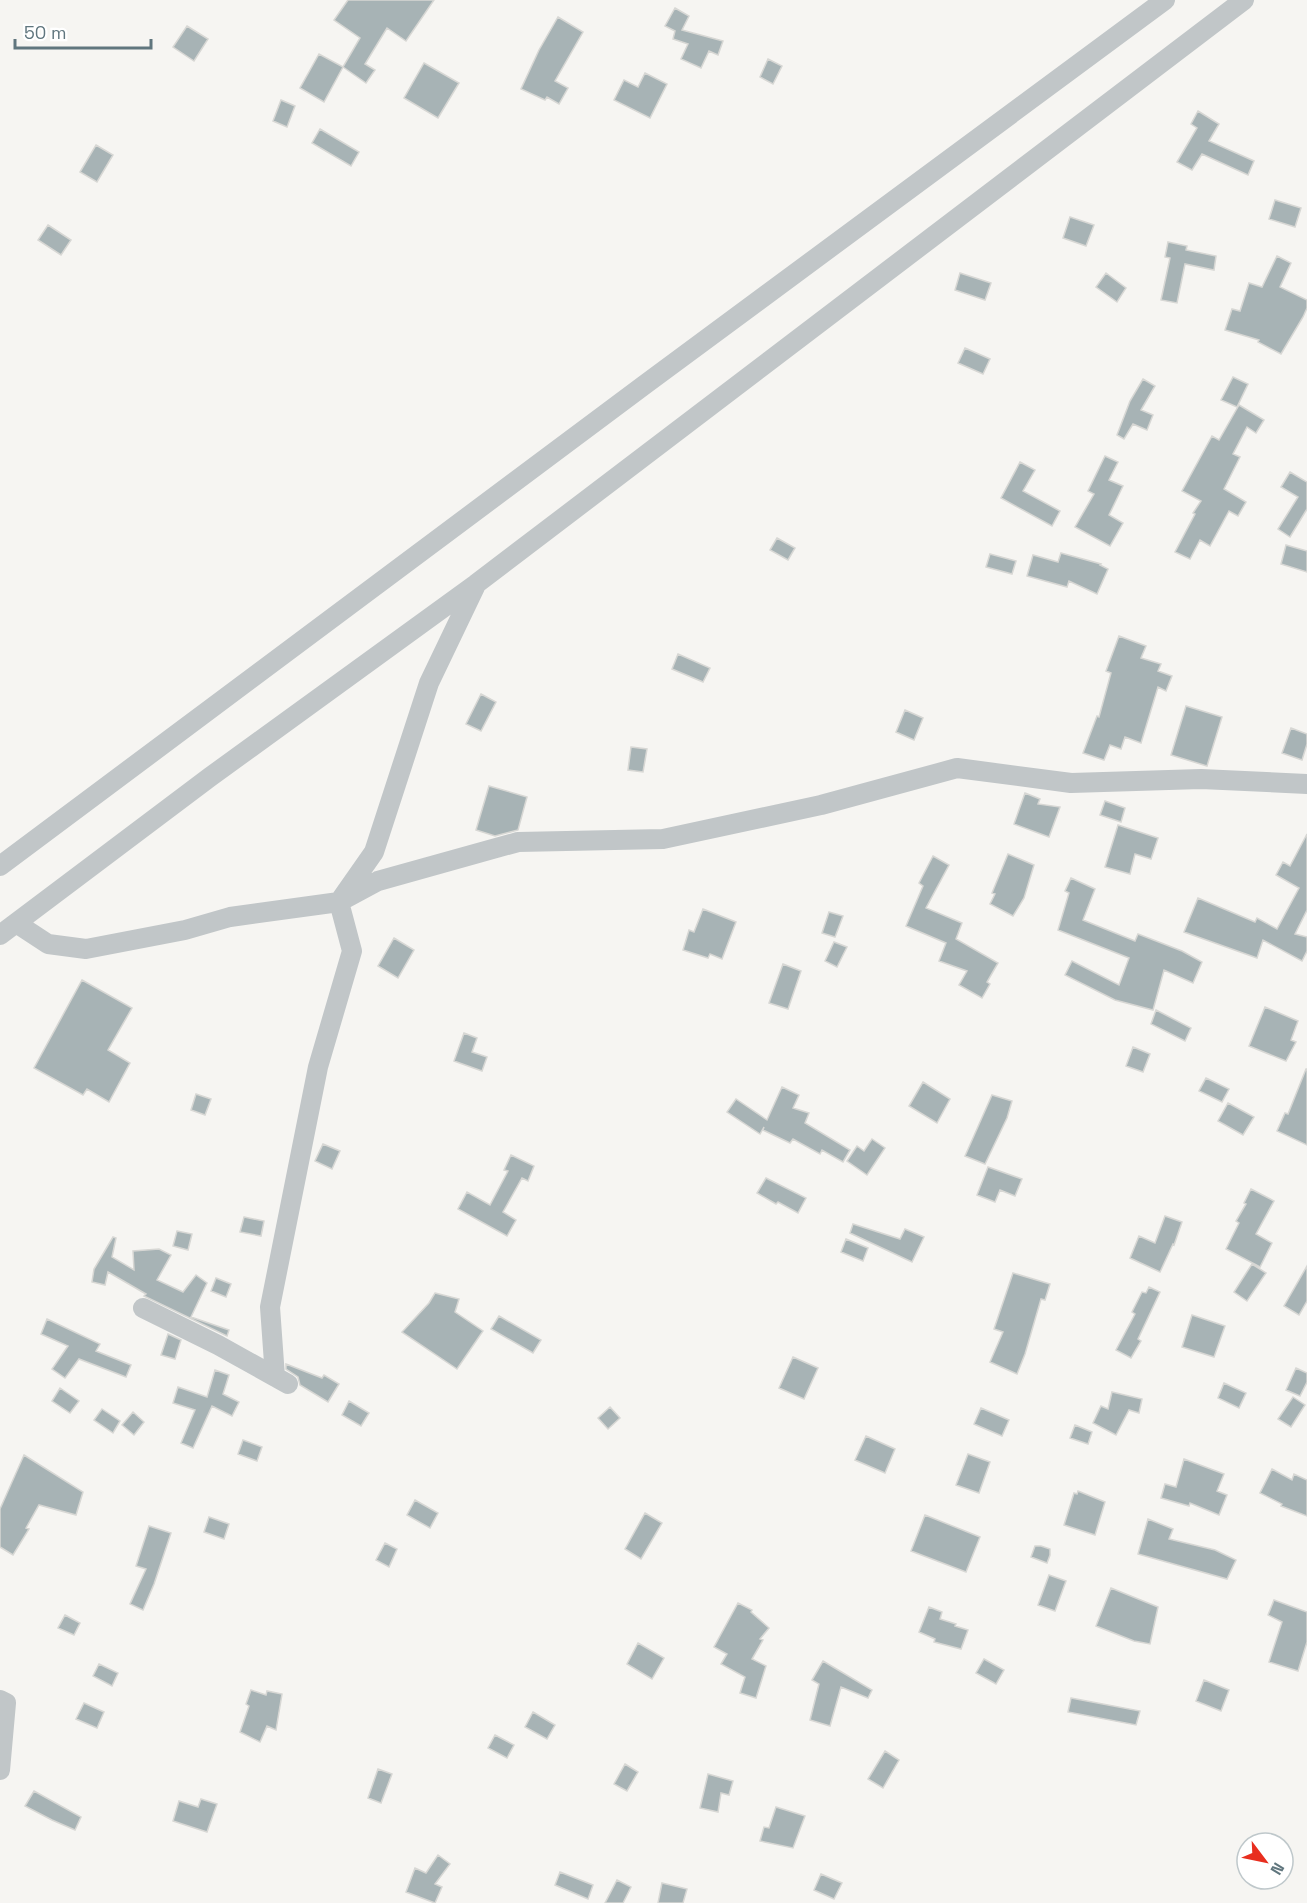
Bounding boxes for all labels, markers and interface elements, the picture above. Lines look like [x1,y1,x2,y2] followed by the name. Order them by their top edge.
[15,12,152,50] scale bar
[24,21,66,44] text: 50 m
[1235,1831,1295,1891] north arrow
[1266,1859,1289,1879] text: N

